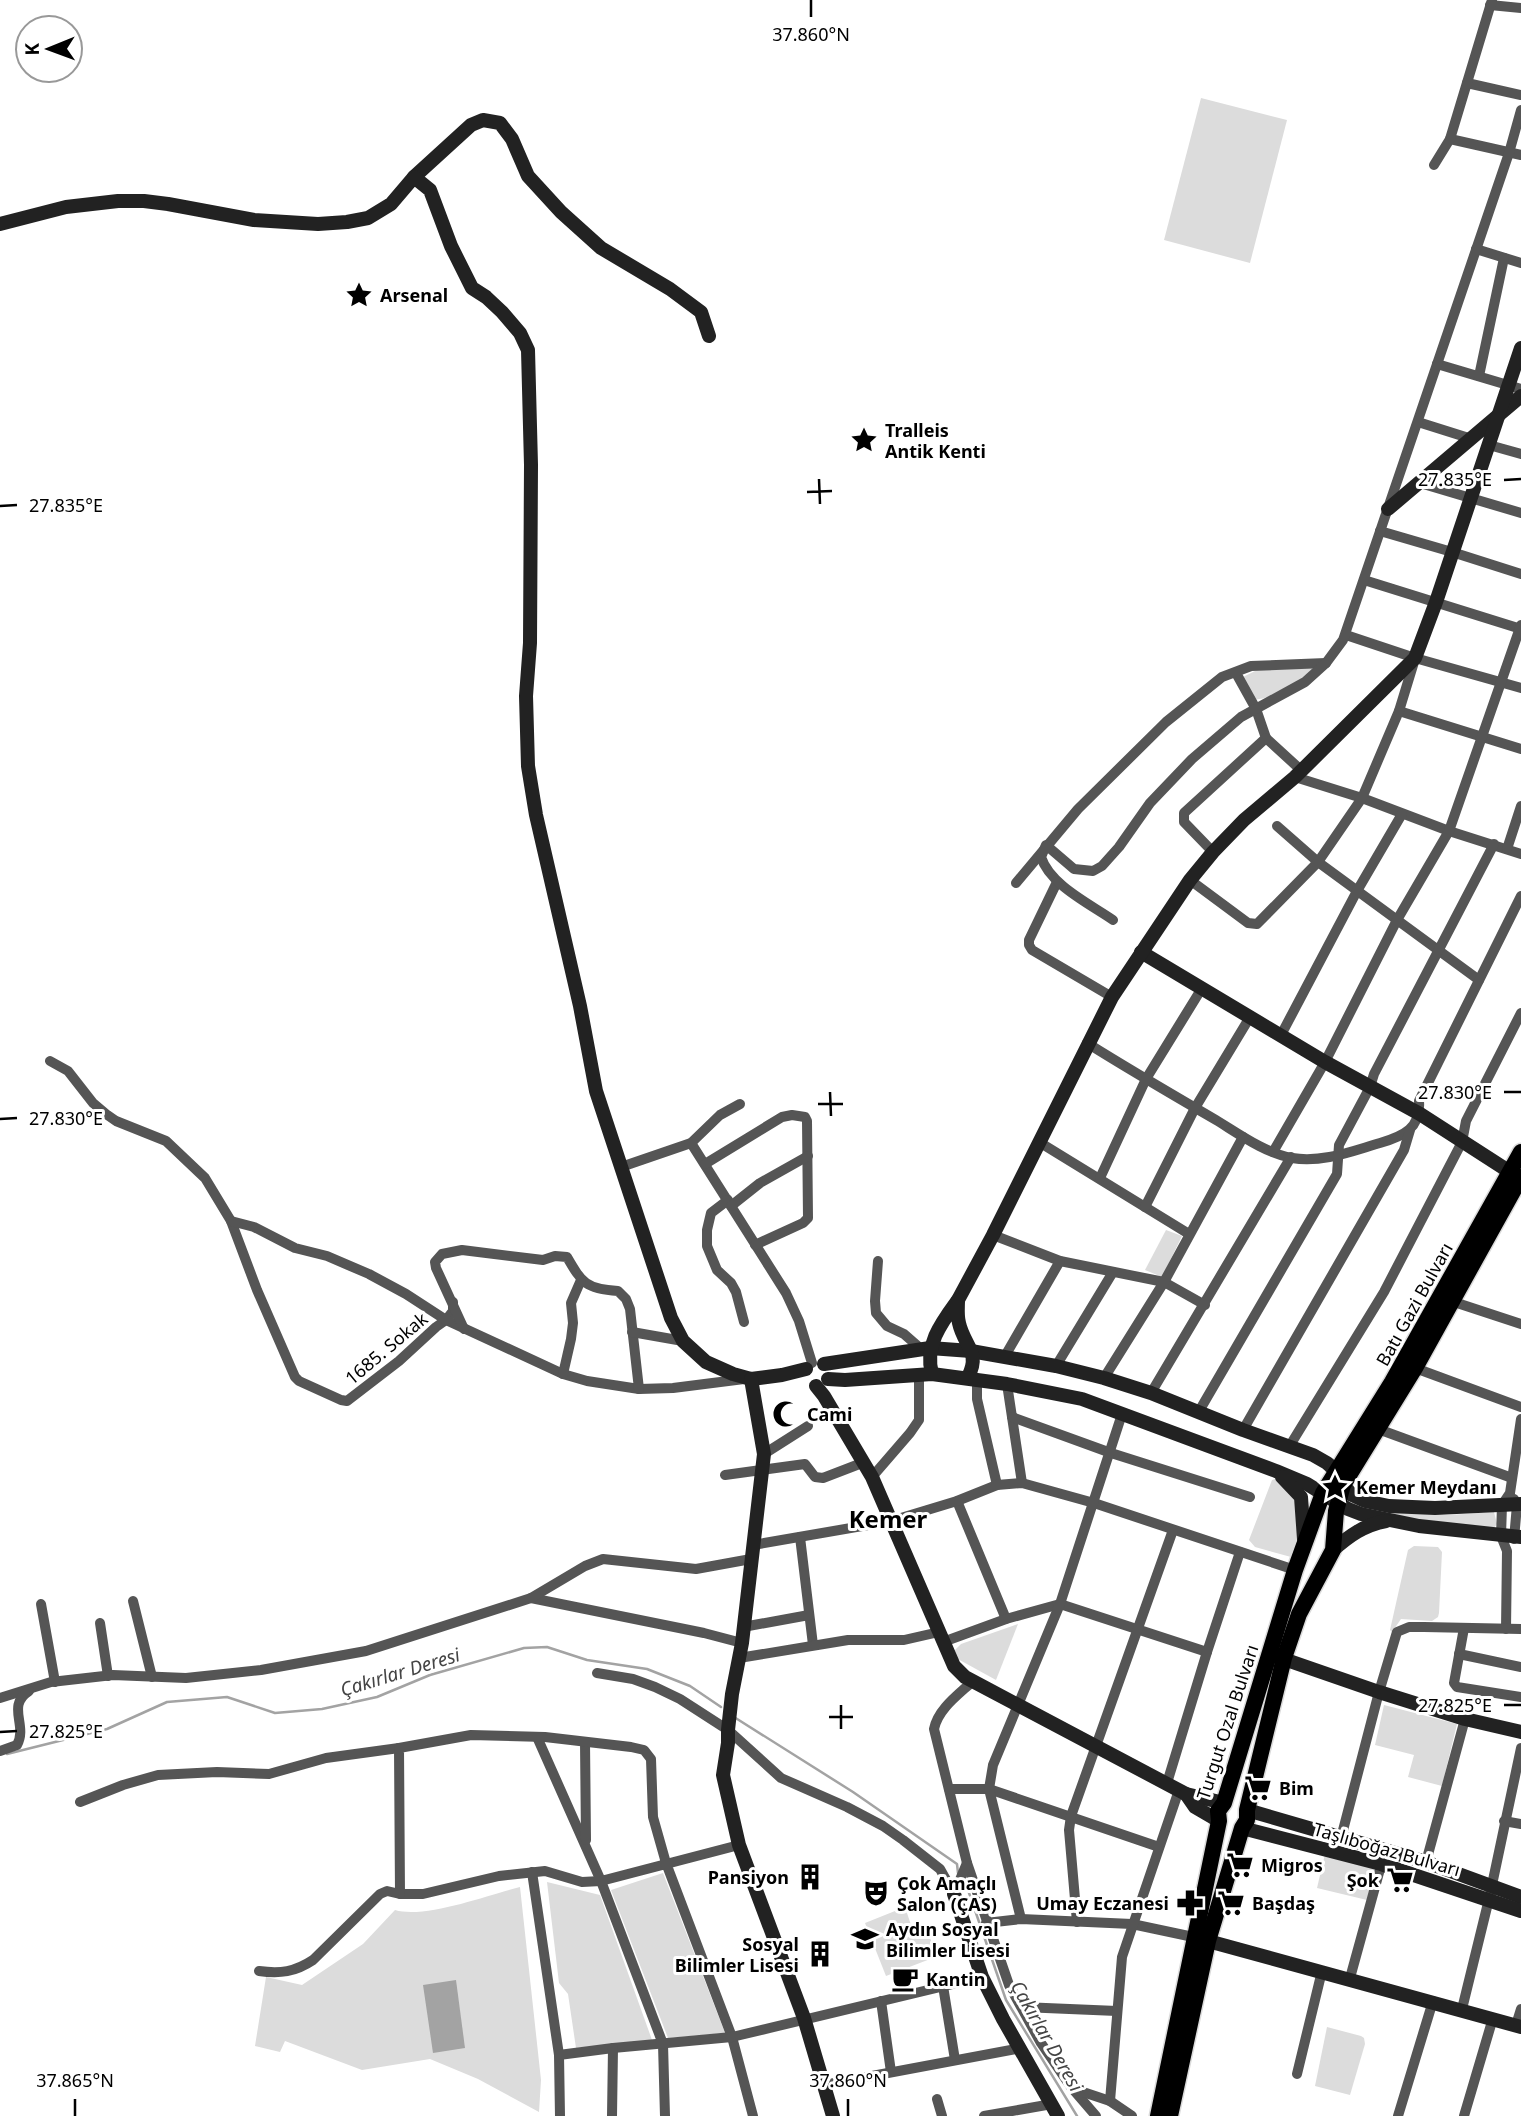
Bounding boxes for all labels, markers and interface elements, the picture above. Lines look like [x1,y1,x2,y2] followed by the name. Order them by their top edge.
[14,14,84,84] north arrow
[772,22,850,46] text: 37.860°N
[19,42,45,56] text: K
[344,280,374,310] place icon: Arsenal
[380,283,448,307] place label: Arsenal
[885,418,986,463] place label: Tralleis Antik Kenti
[849,425,879,455] place icon: Tralleis Antik Kenti
[1418,467,1492,491] text: 27.835°E
[29,493,103,517] text: 27.835°E
[1418,1080,1492,1104] text: 27.830°E
[29,1106,103,1130] text: 27.830°E
[1370,1238,1458,1370] street label: Batı Gazi Bulvarı
[340,1306,433,1390] street label: 1685. Sokak
[771,1399,801,1429] mosque icon: Cami
[807,1402,852,1426] place label: Cami
[1320,1472,1350,1502] place icon: Kemer Meydanı
[1356,1475,1497,1499] place label: Kemer Meydanı
[849,1502,928,1535] district label: Kemer
[337,1641,464,1703] water label: Çakırlar Deresi
[1191,1641,1263,1803] street label: Turgut Ozal Bulvarı
[1418,1693,1492,1717] text: 27.825°E
[29,1719,103,1743] text: 27.825°E
[1243,1773,1273,1803] supermarket icon: Bim
[1279,1776,1314,1800] place label: Bim
[1311,1817,1463,1881] street label: Taşlıboğaz Bulvarı
[1225,1850,1255,1880] supermarket icon: Migros
[1261,1853,1323,1877] place label: Migros
[795,1862,825,1892] building icon: Pansiyon
[708,1865,789,1889] place label: Pansiyon
[1385,1865,1415,1895] supermarket icon: Şok
[1347,1868,1380,1892] place label: Şok
[897,1871,997,1916] place label: Çok Amaçlı Salon (ÇAS)
[861,1878,891,1908] theatre icon: Çok Amaçlı Salon (ÇAS)
[1175,1888,1205,1918] pharmacy icon: Umay Eczanesi
[1216,1888,1246,1918] supermarket icon: Başdaş
[1036,1891,1169,1915] place label: Umay Eczanesi
[1252,1891,1315,1915] place label: Başdaş
[886,1917,1010,1962] place label: Aydın Sosyal Bilimler Lisesi
[850,1924,880,1954] school or university icon: Aydın Sosyal Bilimler Lisesi
[675,1932,799,1977] place label: Sosyal Bilimler Lisesi
[805,1939,835,1969] building icon: Sosyal Bilimler Lisesi
[890,1964,920,1994] cafe icon: Kantin
[926,1967,985,1991] place label: Kantin
[1005,1976,1090,2097] water label: Çakırlar Deresi
[36,2068,114,2092] text: 37.865°N
[809,2068,887,2092] text: 37.860°N

